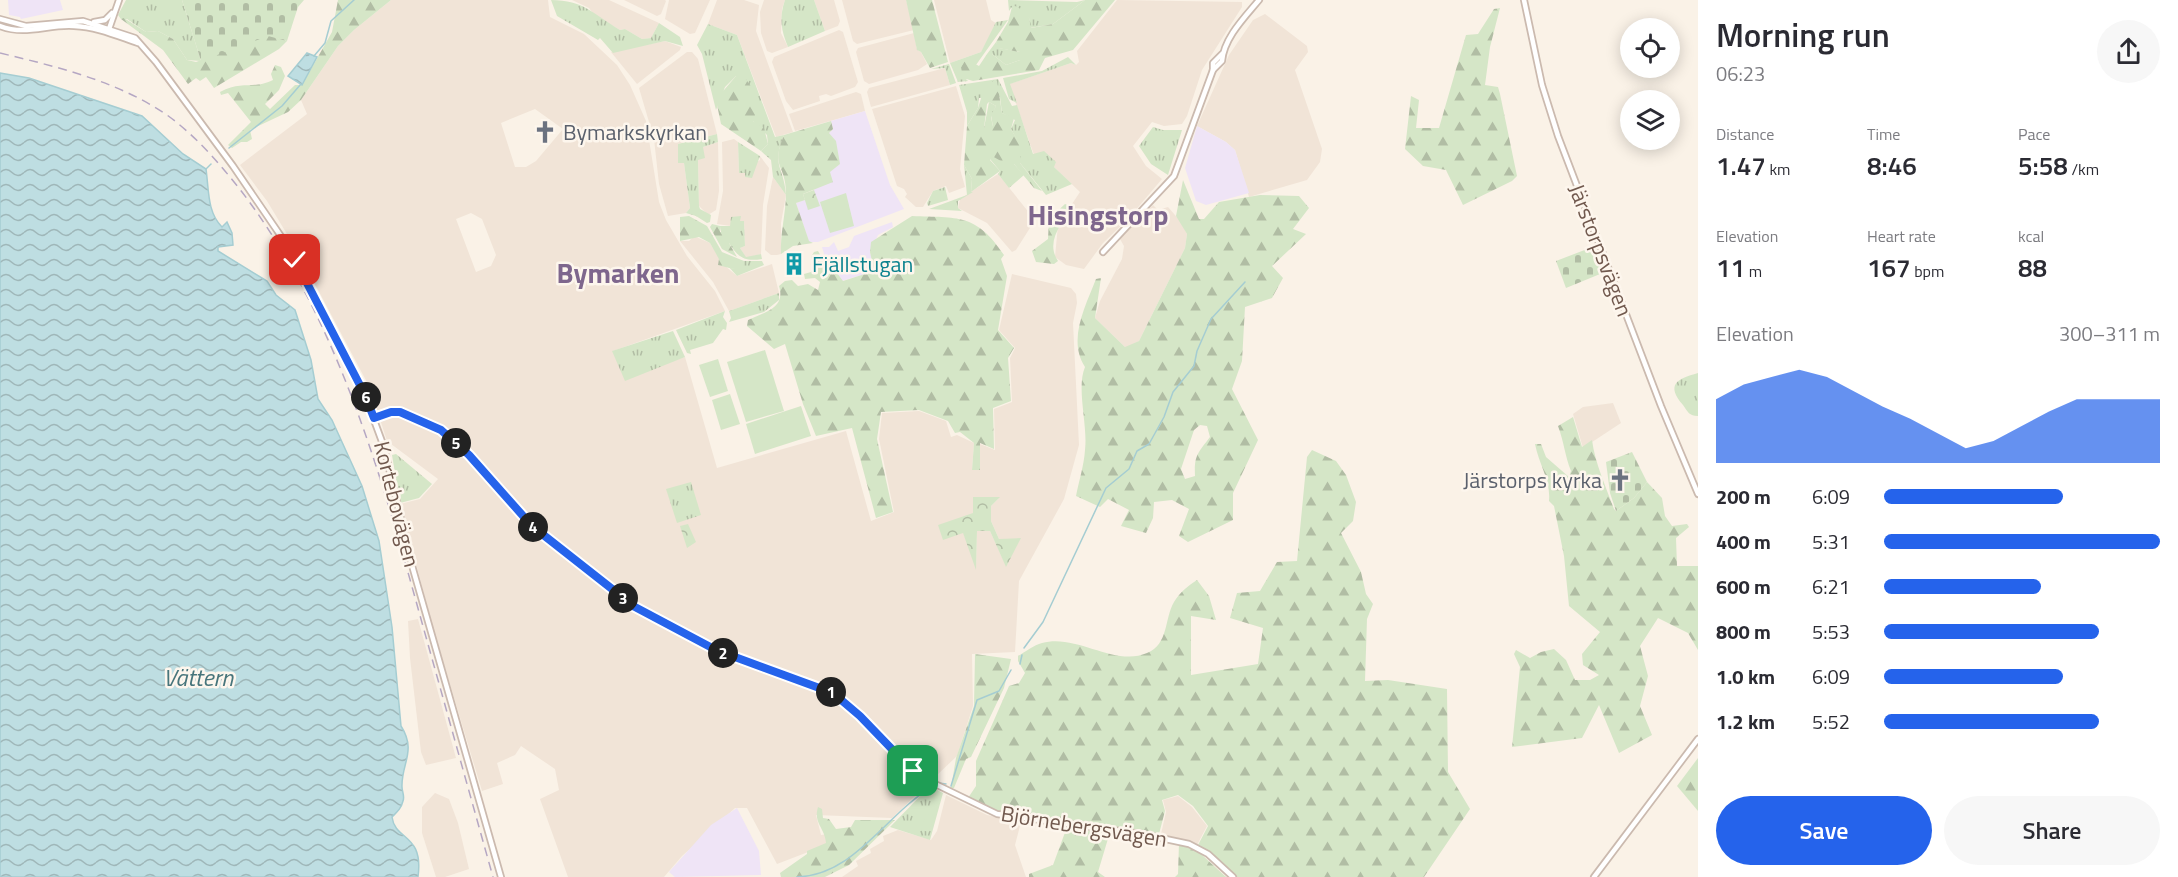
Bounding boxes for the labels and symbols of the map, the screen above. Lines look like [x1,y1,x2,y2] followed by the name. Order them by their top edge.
[563,115,707,149] place label: Bymarkskyrkan
[532,119,558,145] church icon: Bymarkskyrkan
[1560,179,1642,321] street label: Järstorpsvägen
[1027,193,1169,236] district label: Hisingstorp
[269,234,320,285] pin
[812,247,913,281] place label: Fjällstugan
[556,251,680,294] district label: Bymarken
[781,251,807,277] building icon: Fjällstugan
[351,382,381,412] pin: 6
[441,428,471,458] pin: 5
[365,437,429,571] street label: Kortebovägen
[1463,463,1602,497] place label: Järstorps kyrka
[1607,467,1633,493] church icon: Järstorps kyrka
[518,512,548,542] pin: 4
[608,583,638,613] pin: 3
[708,638,738,668] pin: 2
[163,659,234,695] water label: Vättern
[816,677,846,707] pin: 1
[887,745,938,796] pin
[999,796,1169,856] street label: Björnebergsvägen

